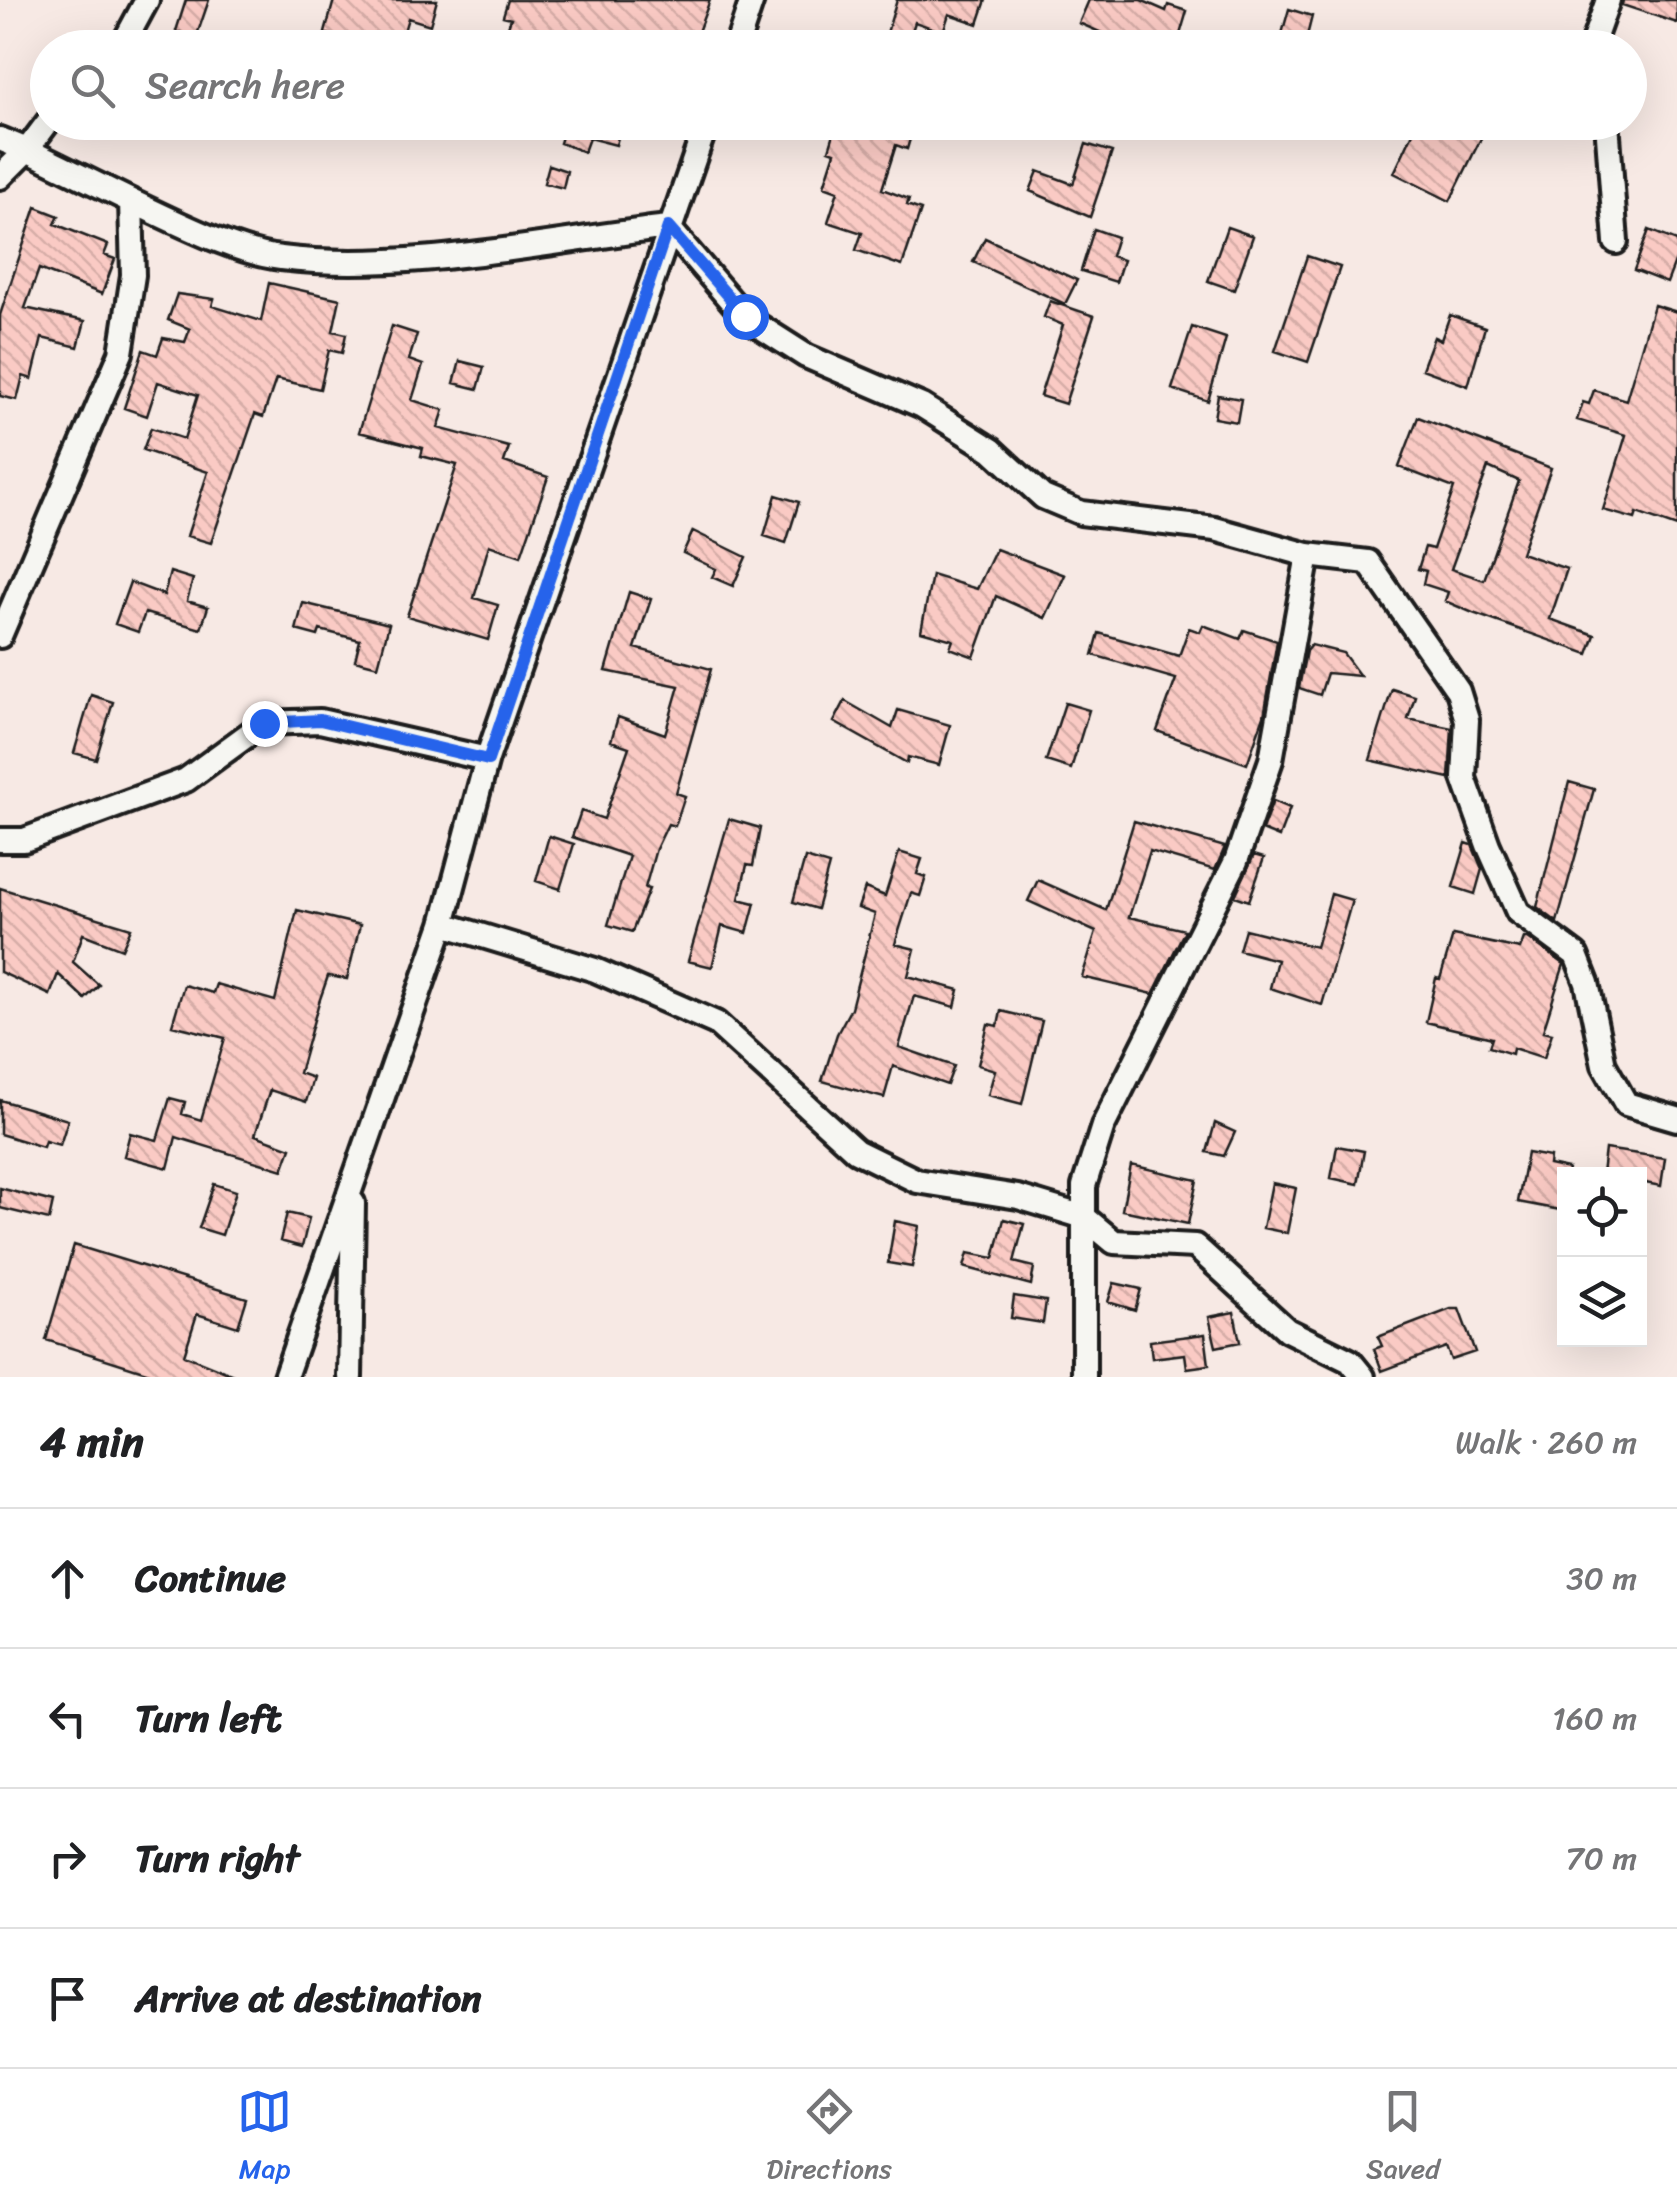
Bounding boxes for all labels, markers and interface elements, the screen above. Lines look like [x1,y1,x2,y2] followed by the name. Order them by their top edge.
[30,30,1647,140] search box
[145,52,345,119] text: Search here
[65,58,120,113] icon: search
[723,294,769,340] route start
[242,701,288,747] route end
[1557,1167,1647,1347] map controls
[1557,1167,1647,1257] button: locate
[1557,1257,1647,1347] button: layers
[40,1405,144,1479] text: 4 min
[1455,1414,1637,1471] text: Walk · 260 m
[135,1545,286,1612] text: Continue
[1566,1550,1637,1607] text: 30 m
[40,1551,95,1606] icon: ahead
[135,1685,281,1752] text: Turn left
[1552,1690,1637,1747] text: 160 m
[40,1691,95,1746] icon: left
[135,1825,300,1892] text: Turn right
[1566,1830,1637,1887] text: 70 m
[40,1831,95,1886] icon: right
[135,1965,482,2032] text: Arrive at destination
[40,1971,95,2026] icon: arrive
[237,2084,292,2193] tab: Map
[766,2084,892,2193] tab: Directions
[1366,2084,1440,2193] tab: Saved

